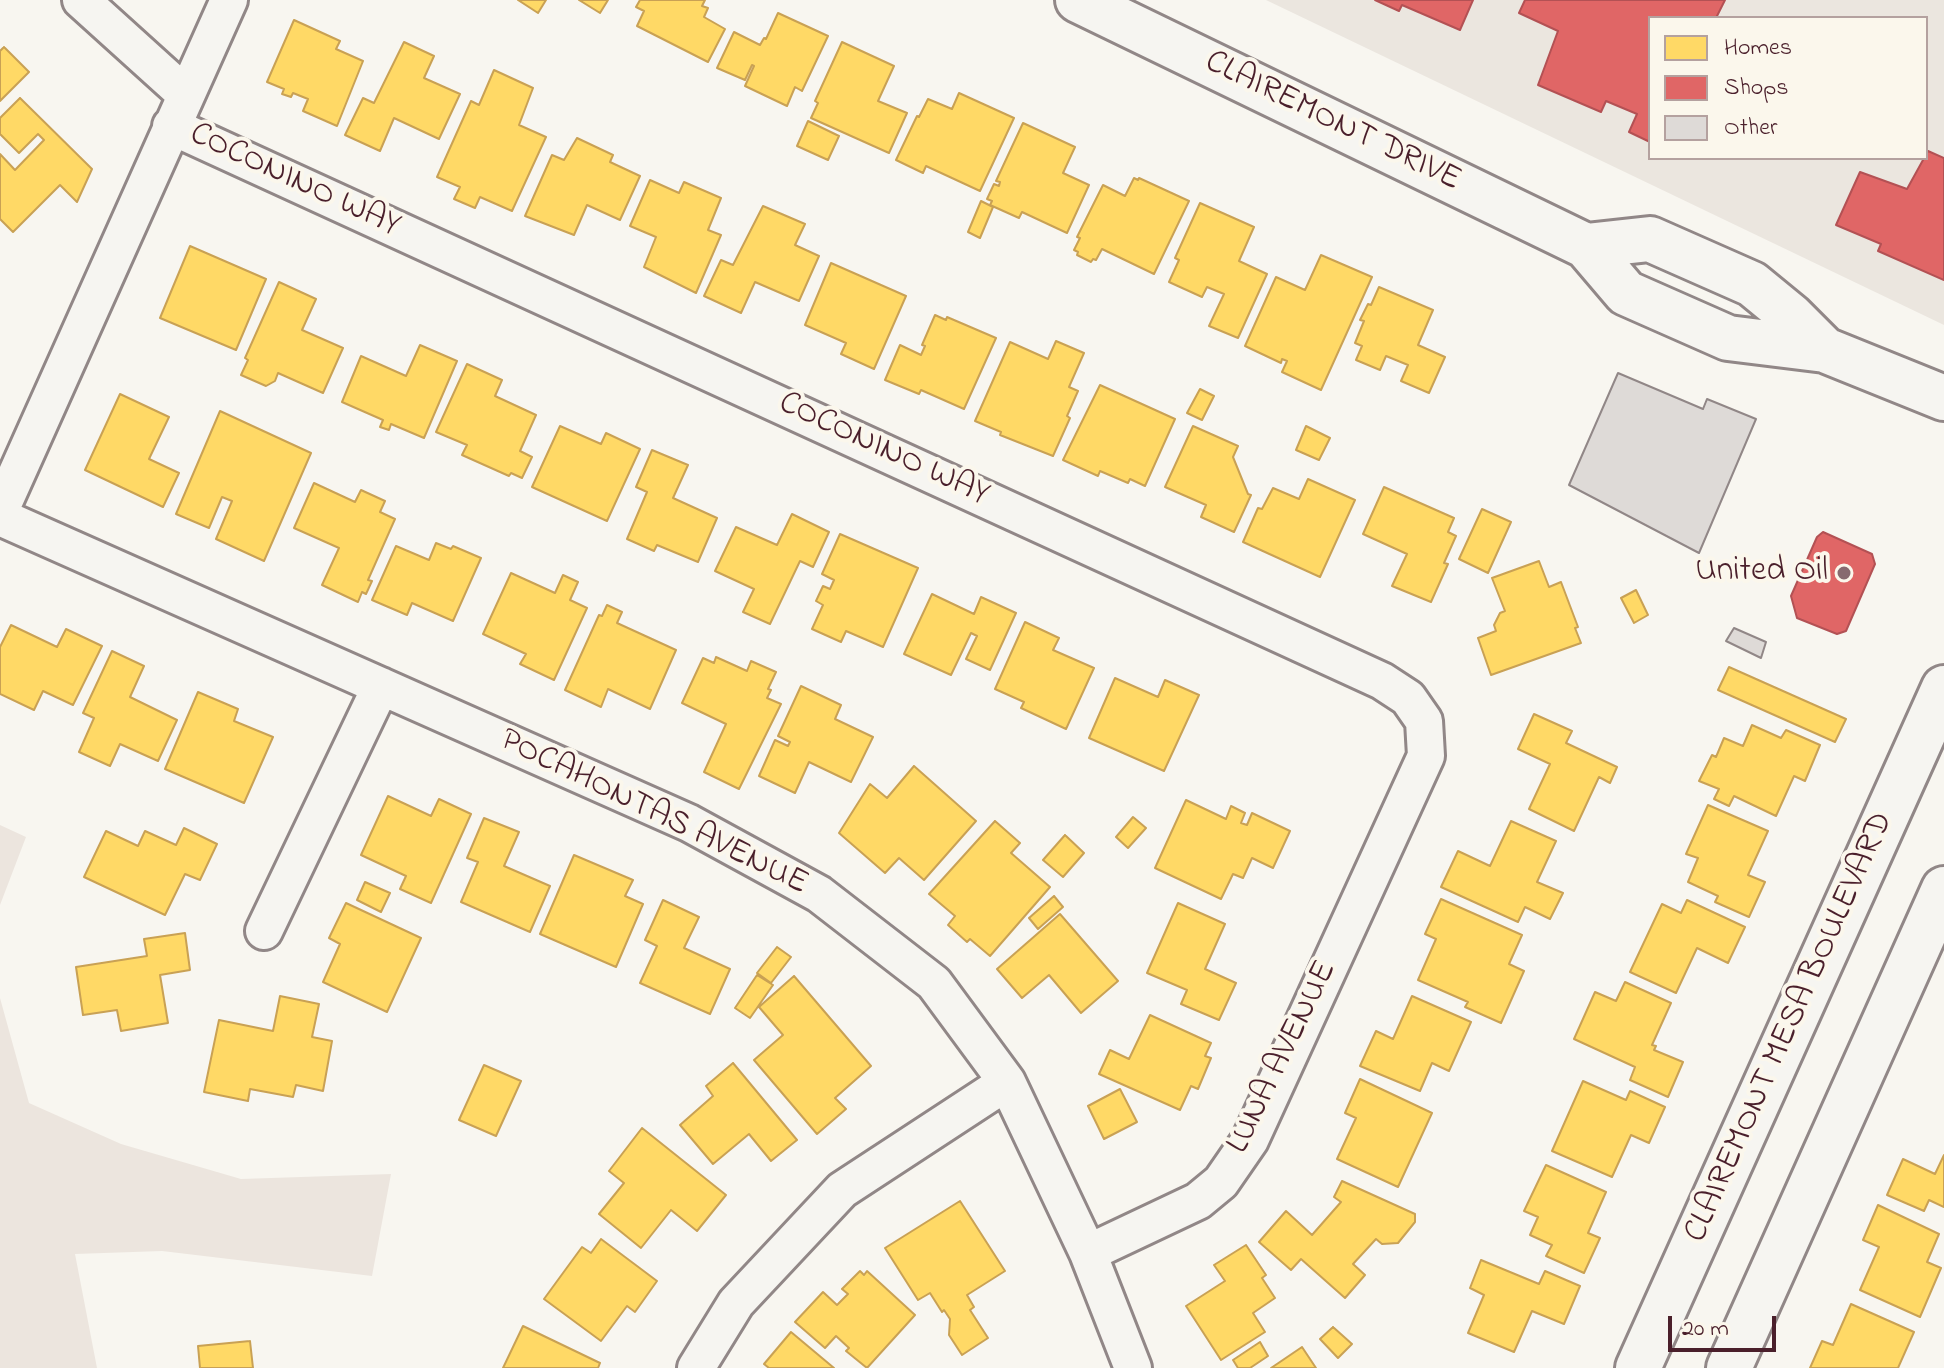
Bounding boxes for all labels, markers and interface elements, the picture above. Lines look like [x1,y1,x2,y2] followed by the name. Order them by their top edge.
[1648,16,1928,160] legend
[1724,31,1792,66] text: Homes
[1197,43,1467,203] street label: CLAIREMONT DRIVE
[1724,71,1789,106] text: Shops
[1724,111,1777,146] text: Other
[182,115,406,249] street label: COCONINO WAY
[771,384,995,518] street label: COCONINO WAY
[1695,553,1828,593] place label: United Oil
[1835,564,1853,582] marker: United Oil
[492,722,814,906] street label: POCAHONTAS AVENUE
[1677,807,1905,1249] street label: CLAIREMONT MESA BOULEVARD
[1220,955,1348,1161] street label: LUNA AVENUE
[1672,1300,1780,1350] scale bar
[1682,1312,1729,1347] text: 20 m

